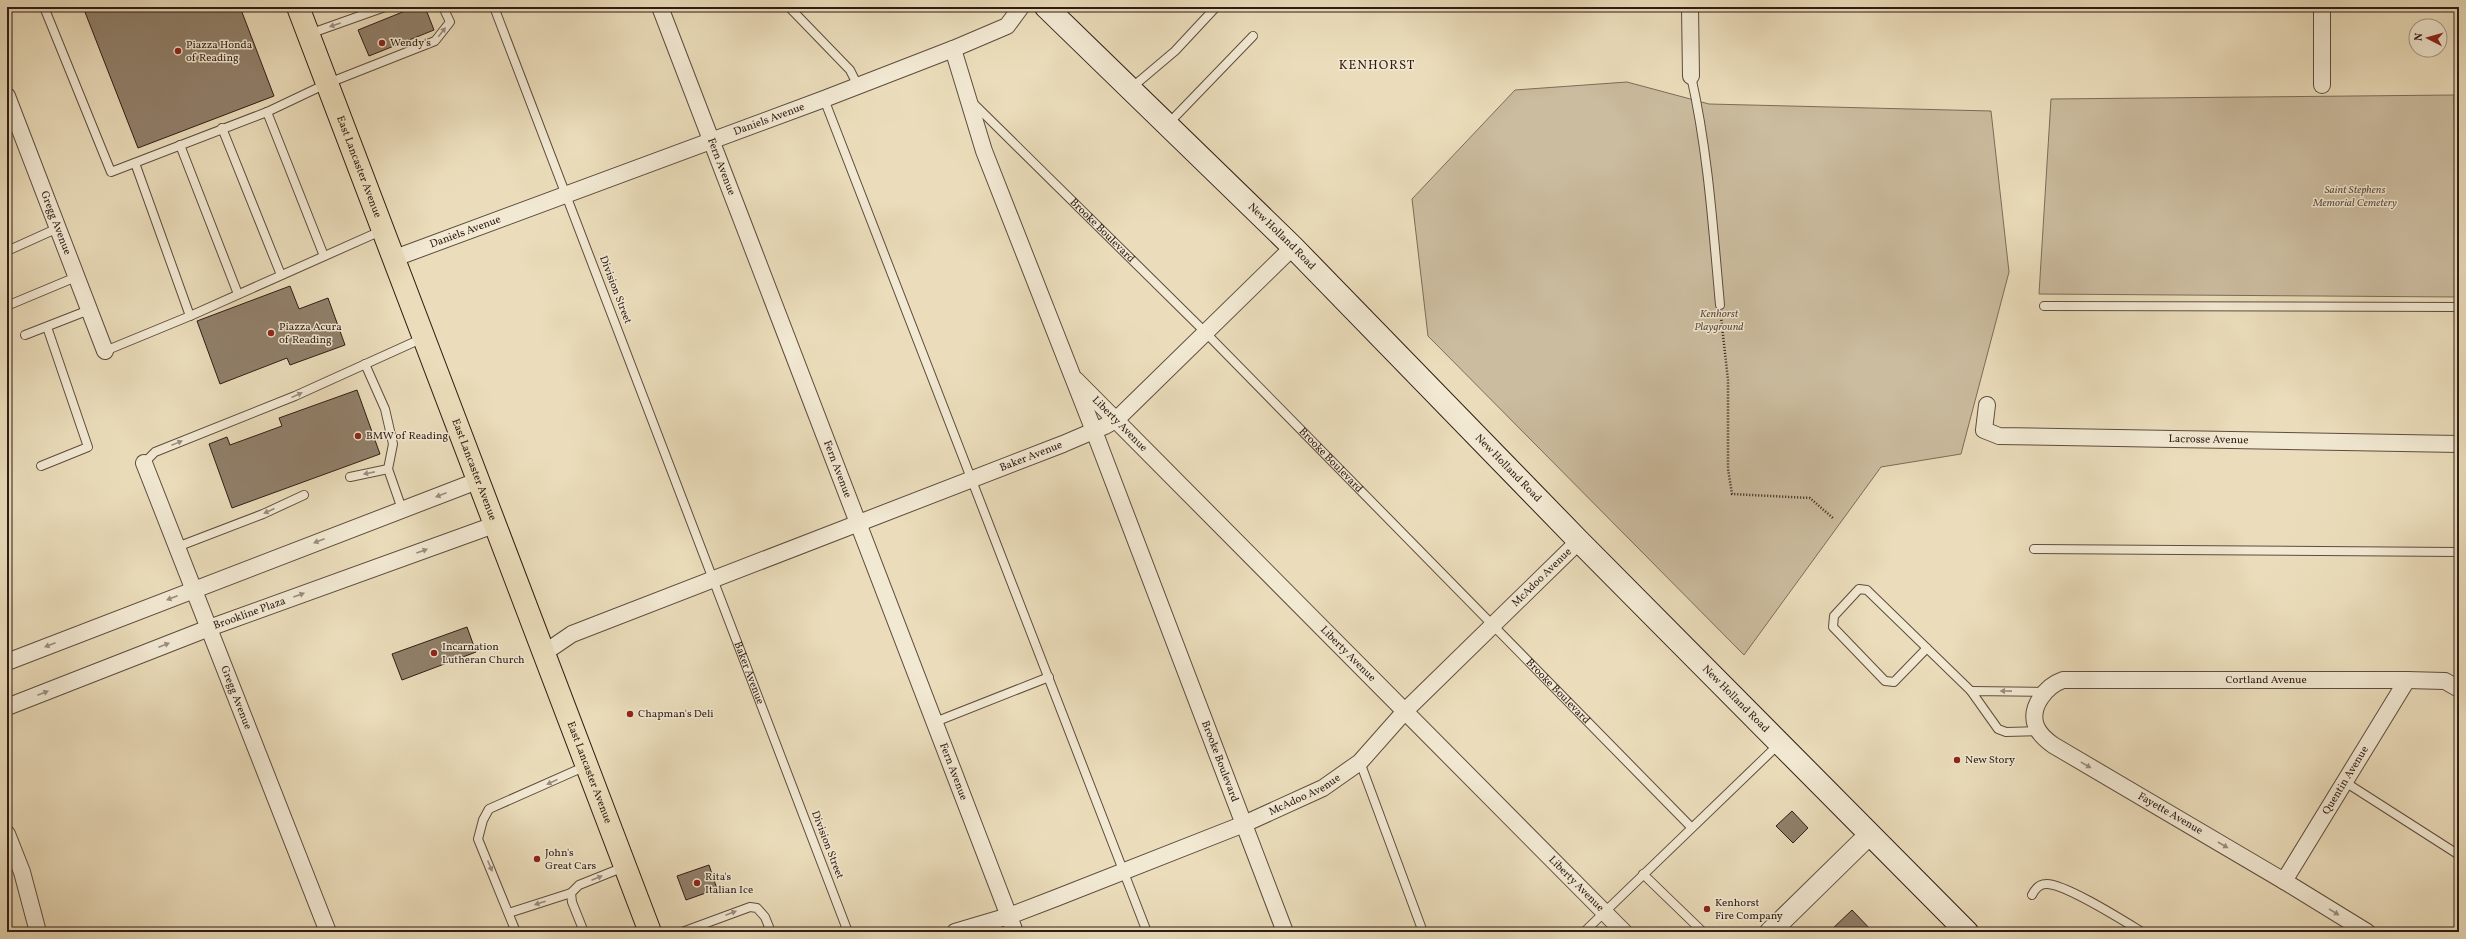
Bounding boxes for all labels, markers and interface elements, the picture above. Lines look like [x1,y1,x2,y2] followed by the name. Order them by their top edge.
[2408,18,2448,58] north arrow
[329,22,341,28] one-way arrow
[437,27,446,38] one-way arrow
[2412,32,2427,42] text: N
[390,36,431,51] place label: Wendy's
[186,38,253,66] place label: Piazza Honda of Reading
[377,38,387,48] marker: Wendy's
[173,46,183,56] marker: Piazza Honda of Reading
[1339,57,1415,75] district label: KENHORST
[731,99,807,139] street label: Daniels Avenue
[333,114,385,220] street label: East Lancaster Avenue
[703,136,739,197] street label: Fern Avenue
[2312,183,2397,211] park label: Saint Stephens Memorial Cemetery
[37,189,75,257] street label: Gregg Avenue
[1066,195,1138,266] street label: Brooke Boulevard
[1245,200,1319,273] street label: New Holland Road
[428,212,503,252] street label: Daniels Avenue
[595,254,635,326] street label: Division Street
[1694,307,1744,335] park label: Kenhorst Playground
[279,320,342,348] place label: Piazza Acura of Reading
[266,328,276,338] marker: Piazza Acura of Reading
[292,392,303,398] one-way arrow
[1089,393,1151,455] street label: Liberty Avenue
[448,416,500,523] street label: East Lancaster Avenue
[1295,424,1366,496] street label: Brooke Boulevard
[366,429,449,444] place label: BMW of Reading
[353,431,363,441] marker: BMW of Reading
[1472,431,1545,506] street label: New Holland Road
[2169,431,2249,448] street label: Lacrosse Avenue
[997,437,1065,475] street label: Baker Avenue
[820,438,855,500] street label: Fern Avenue
[171,440,183,446] one-way arrow
[363,470,375,476] one-way arrow
[434,492,446,498] one-way arrow
[263,508,274,514] one-way arrow
[313,539,325,545] one-way arrow
[1508,544,1575,610] street label: McAdoo Avenue
[416,548,428,554] one-way arrow
[294,592,306,598] one-way arrow
[211,593,288,633] street label: Brookline Plaza
[166,595,177,601] one-way arrow
[1317,623,1379,685] street label: Liberty Avenue
[730,639,768,707] street label: Baker Avenue
[442,640,525,668] place label: Incarnation Lutheran Church
[44,642,56,648] one-way arrow
[159,642,171,648] one-way arrow
[429,648,439,658] marker: Incarnation Lutheran Church
[1522,655,1593,727] street label: Brooke Boulevard
[1699,662,1773,736] street label: New Holland Road
[217,663,255,732] street label: Gregg Avenue
[2225,673,2307,688] street label: Cortland Avenue
[1999,688,2012,694] one-way arrow
[38,689,50,695] one-way arrow
[638,707,714,722] place label: Chapman's Deli
[625,709,635,719] marker: Chapman's Deli
[563,719,616,826] street label: East Lancaster Avenue
[1198,719,1242,804] street label: Brooke Boulevard
[936,741,971,802] street label: Fern Avenue
[2319,743,2372,818] street label: Quentin Avenue
[1965,753,2015,768] place label: New Story
[1952,755,1962,765] marker: New Story
[2081,761,2091,769] one-way arrow
[1266,770,1344,819] street label: McAdoo Avenue
[545,780,557,786] one-way arrow
[2135,789,2205,839] street label: Fayette Avenue
[807,809,847,881] street label: Division Street
[2217,841,2229,848] one-way arrow
[545,846,597,874] place label: John's Great Cars
[1545,853,1607,915] street label: Liberty Avenue
[532,854,542,864] marker: John's Great Cars
[487,861,493,872] one-way arrow
[705,870,753,898] place label: Rita's Italian Ice
[592,875,603,881] one-way arrow
[692,878,702,888] marker: Rita's Italian Ice
[1715,896,1783,924] place label: Kenhorst Fire Company
[534,900,546,906] one-way arrow
[1702,904,1712,914] marker: Kenhorst Fire Company
[2328,908,2340,915] one-way arrow
[726,909,738,915] one-way arrow

